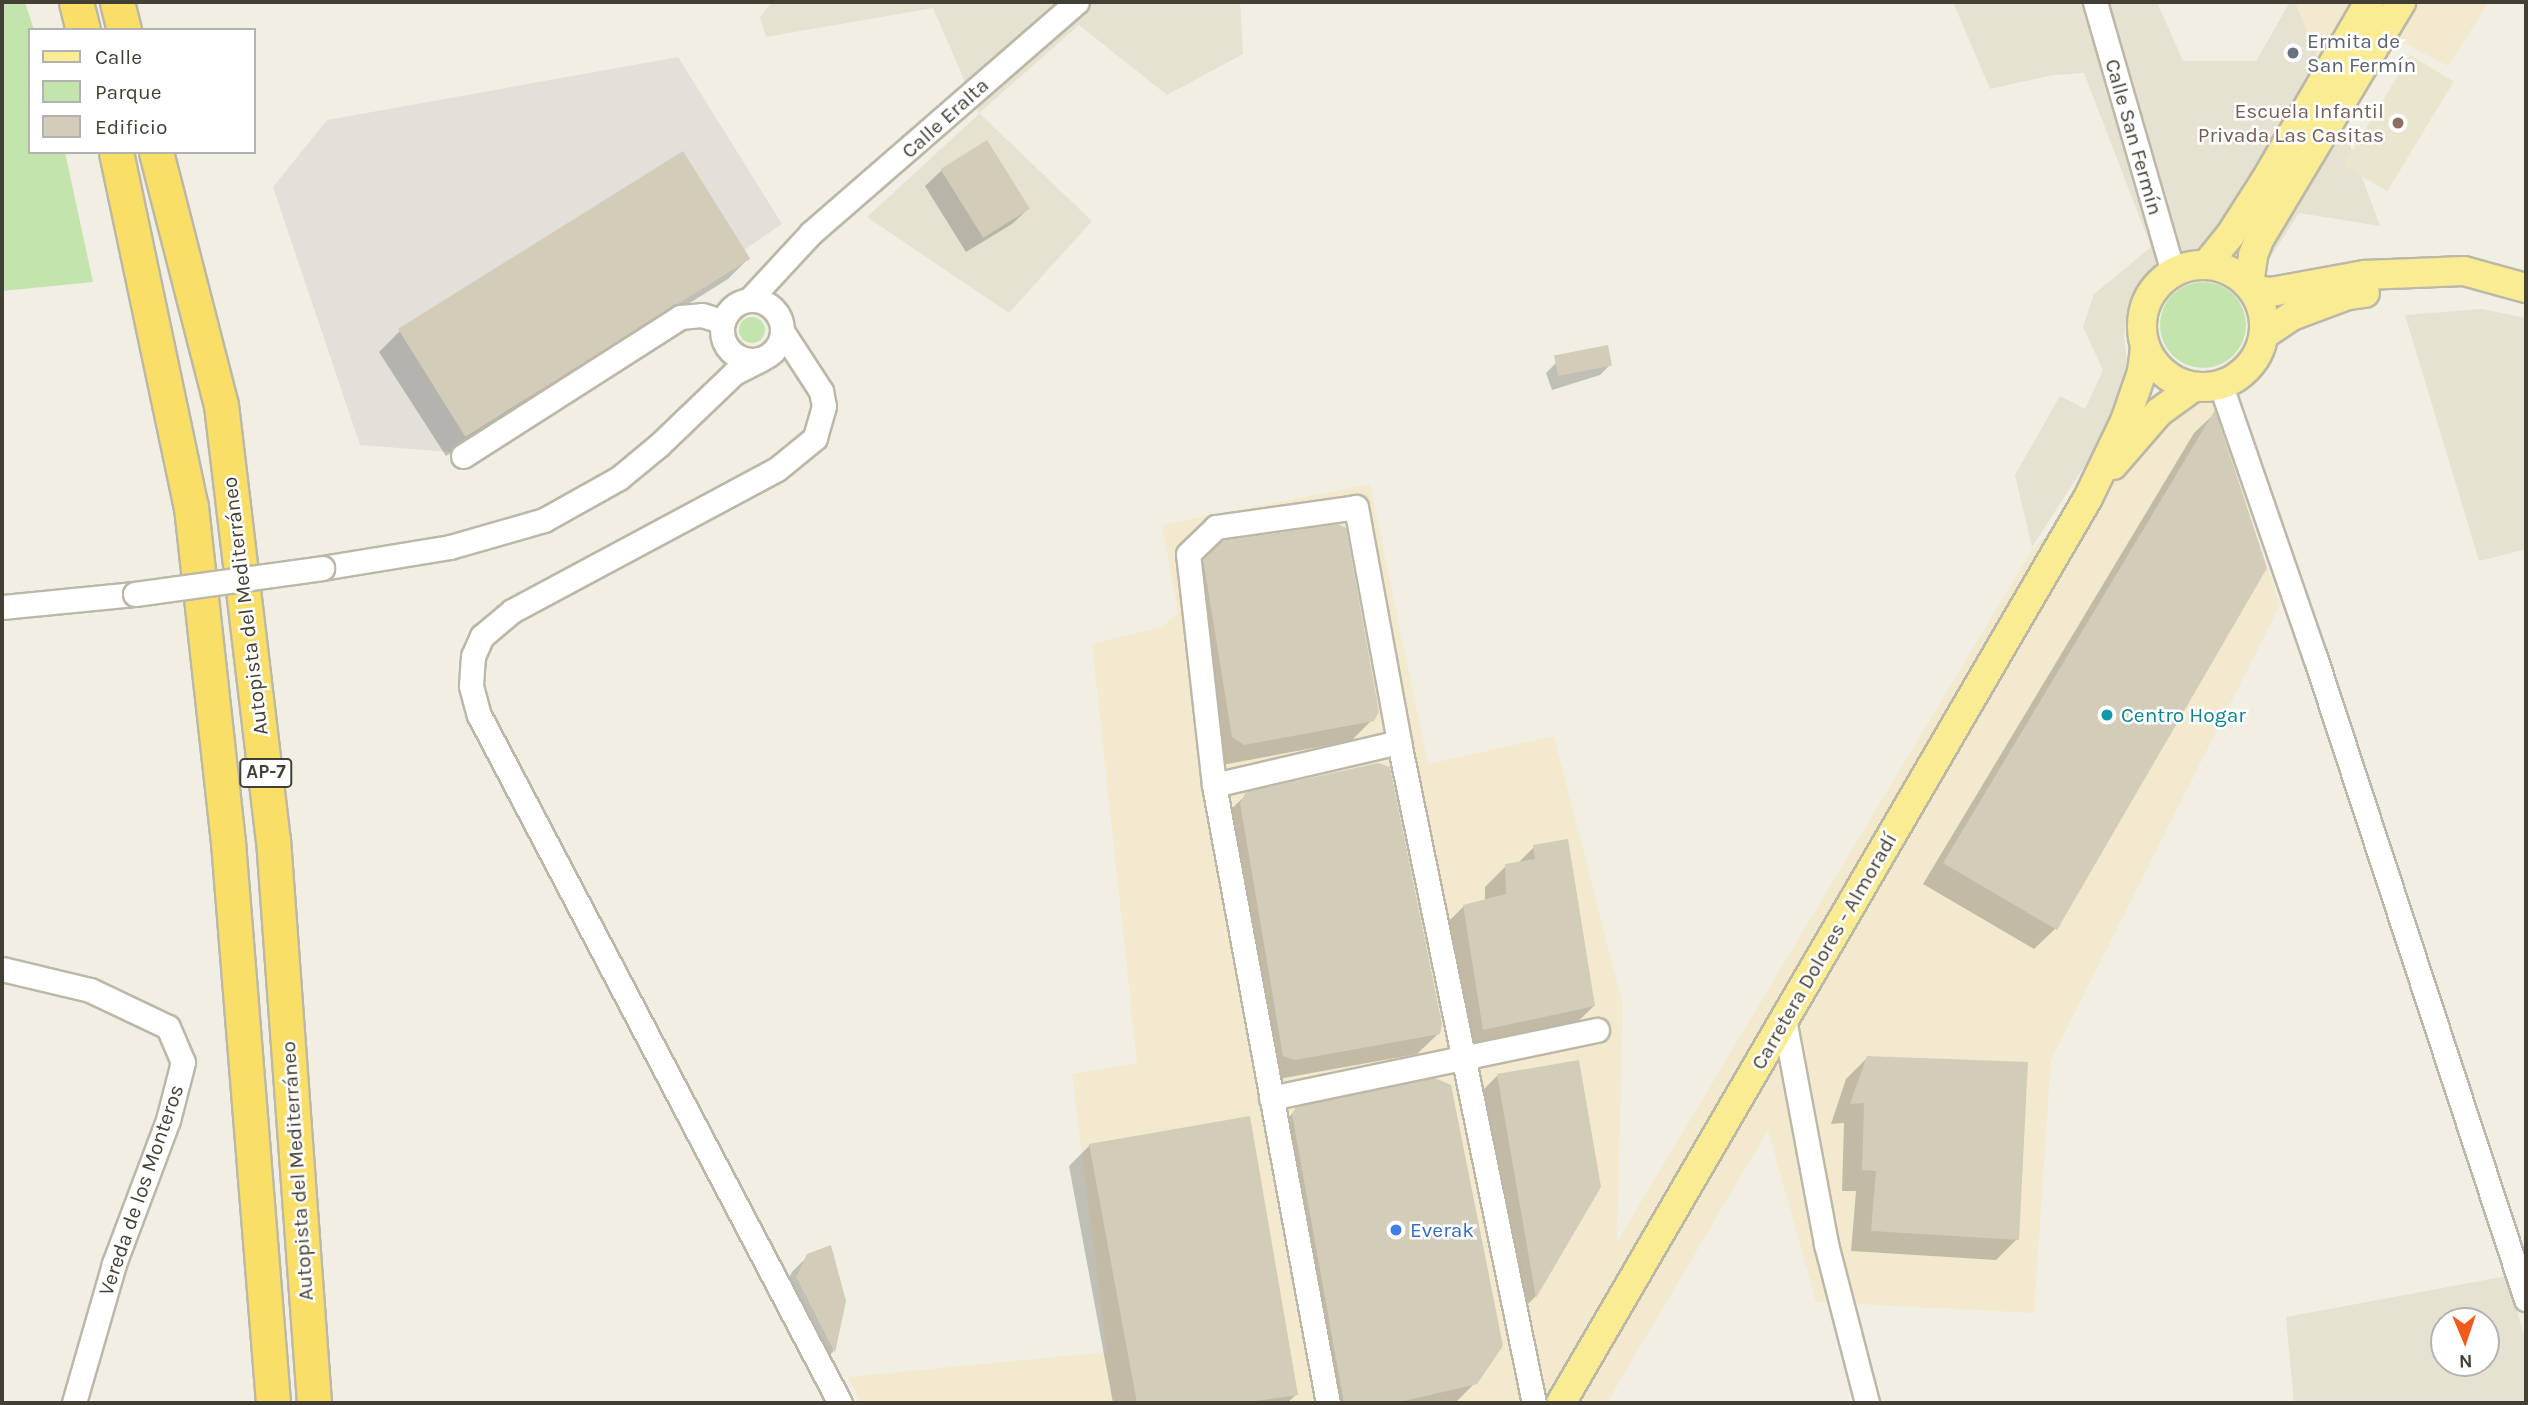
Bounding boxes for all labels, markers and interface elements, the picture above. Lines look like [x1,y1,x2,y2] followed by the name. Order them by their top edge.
[28,28,256,154] legend
[2307,28,2416,78] place label: Ermita de San Fermín
[95,45,142,69] text: Calle
[2285,45,2301,61] marker: Ermita de San Fermín
[2100,56,2168,218] street label: Calle San Fermín
[896,72,994,164] street label: Calle Eralta
[95,80,162,104] text: Parque
[2198,98,2384,148] place label: Escuela Infantil Privada Las Casitas
[95,115,168,139] text: Edificio
[2390,115,2406,131] marker: Escuela Infantil Privada Las Casitas
[217,475,273,737] street label: Autopista del Mediterráneo
[2121,702,2246,728] place label: Centro Hogar
[2099,707,2115,723] marker: Centro Hogar
[238,758,294,788] road number: AP-7
[1746,828,1902,1074] street label: Carretera Dolores - Almoradí
[275,1040,319,1302] street label: Autopista del Mediterráneo
[93,1081,189,1299] street label: Vereda de los Monteros
[1410,1217,1474,1243] place label: Everak
[1388,1222,1404,1238] marker: Everak
[2430,1307,2500,1377] north arrow
[2458,1350,2473,1372] text: N

